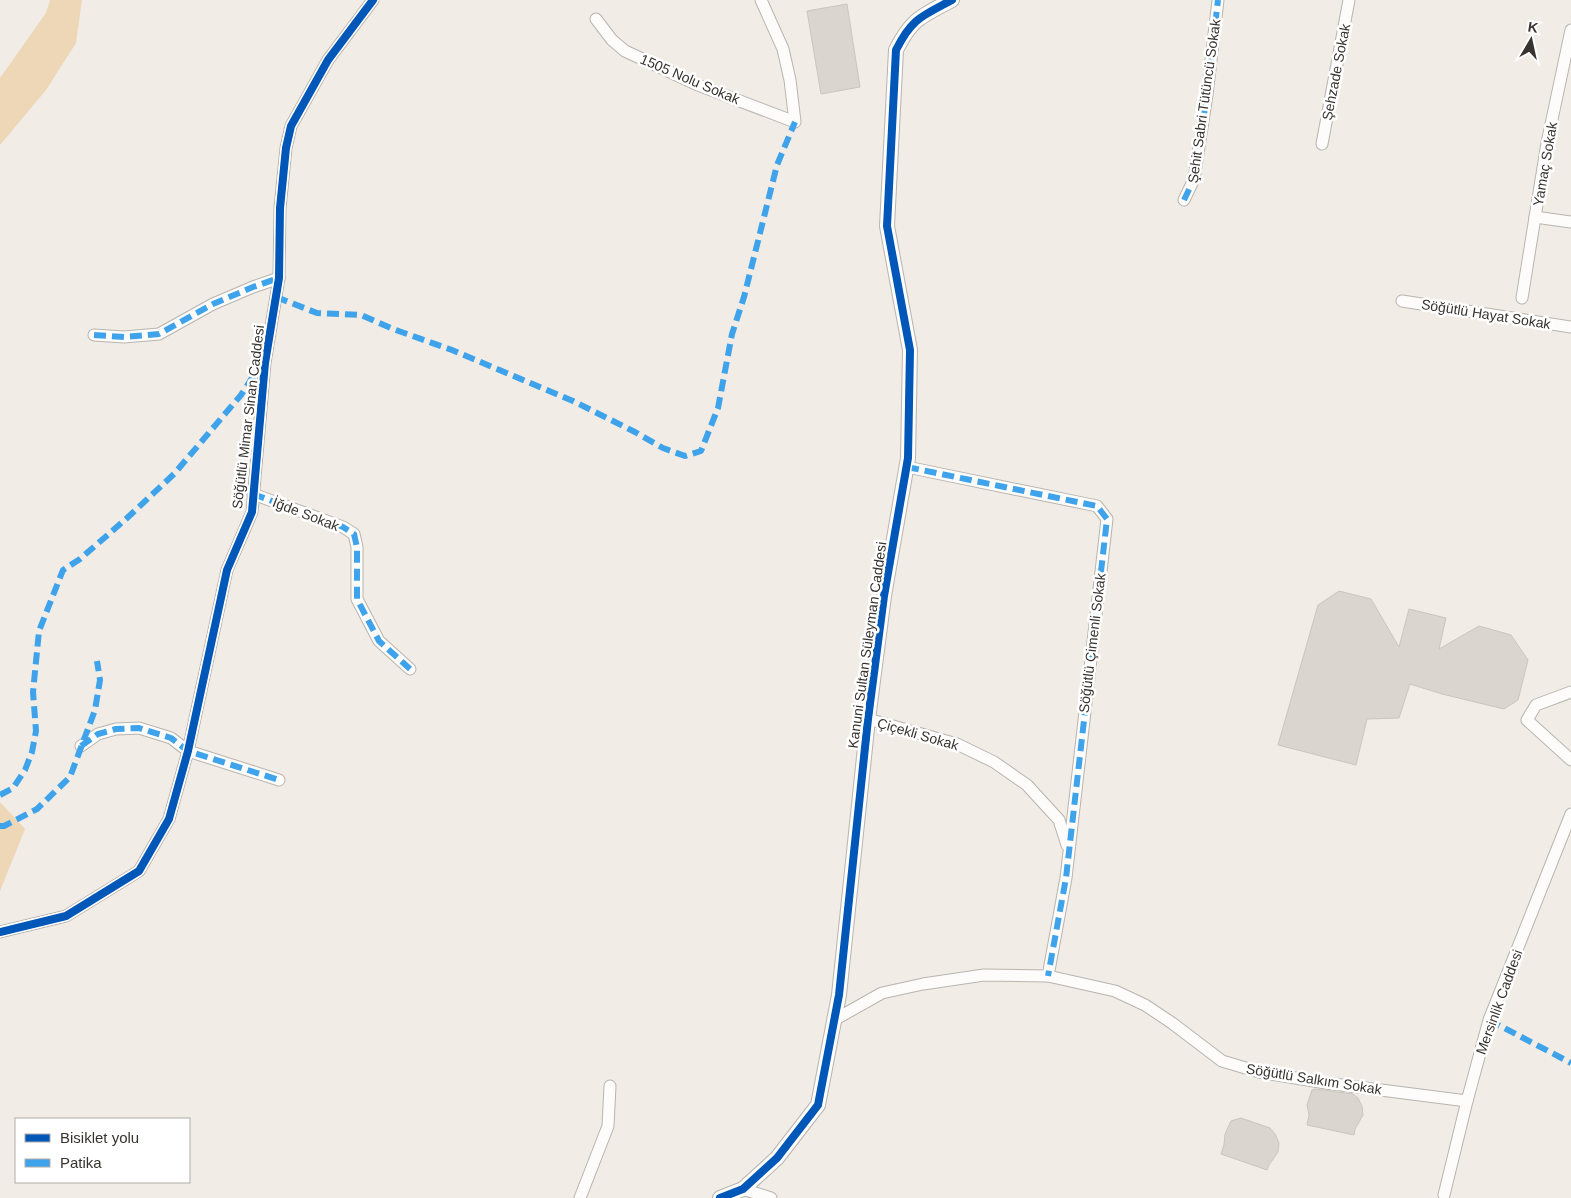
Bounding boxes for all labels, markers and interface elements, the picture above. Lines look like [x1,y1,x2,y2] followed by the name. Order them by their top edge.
[1506,15,1556,65] north arrow
[1185,17,1224,184] street label: Şehit Sabri Tütüncü Sokak
[1527,18,1539,36] text: K
[1319,21,1353,122] street label: Şehzade Sokak
[638,51,743,108] street label: 1505 Nolu Sokak
[1530,120,1560,207] street label: Yamaç Sokak
[1420,296,1553,332] street label: Söğütlü Hayat Sokak
[229,324,267,510] street label: Söğütlü Mimar Sinan Caddesi
[270,493,343,534] street label: İğde Sokak
[845,541,889,749] street label: Kanuni Sultan Süleyman Caddesi
[1075,571,1109,714] street label: Söğütlü Çimenli Sokak
[875,715,962,754] street label: Çiçekli Sokak
[1473,947,1525,1057] street label: Mersinlik Caddesi
[1245,1060,1384,1098] street label: Söğütlü Salkım Sokak
[15,1118,190,1183] legend
[60,1129,139,1146] text: Bisiklet yolu
[60,1154,102,1171] text: Patika

